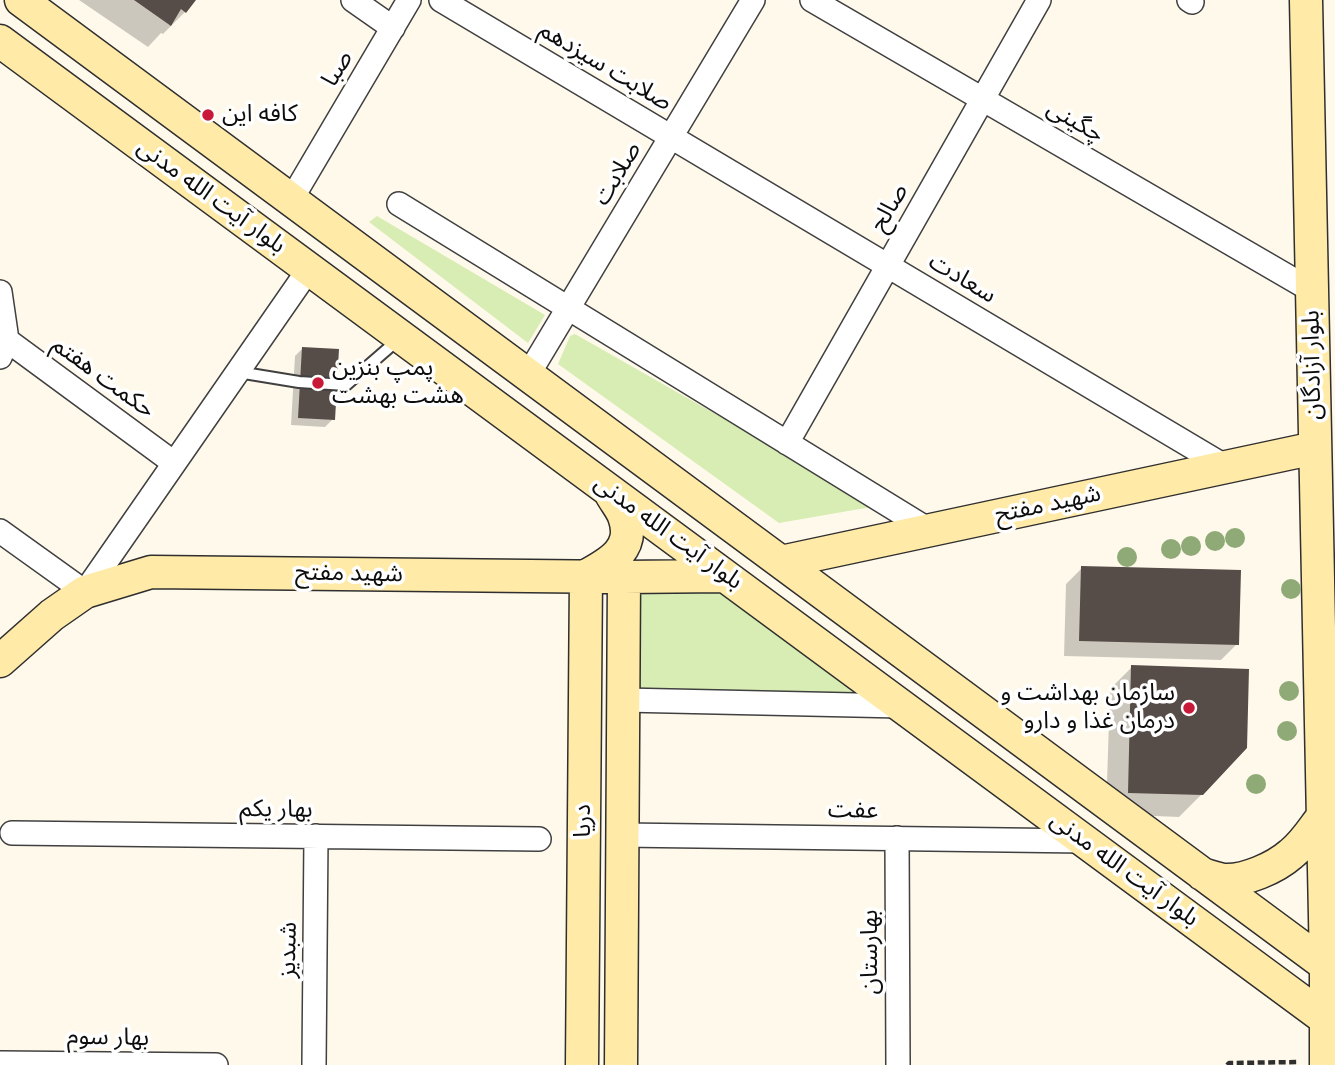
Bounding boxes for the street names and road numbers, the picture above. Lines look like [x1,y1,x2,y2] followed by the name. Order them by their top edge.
[533,16,677,118] street label: صلابت سیزدهم
[316,46,360,92] street label: صبا
[1041,94,1109,150] street label: چگینی
[131,133,291,261] street label: بلوار آیت الله مدنی
[588,137,648,211] street label: صلابت
[865,179,915,237] street label: صالح
[923,248,1001,310] street label: سعادت
[1298,310,1328,420] street label: بلوار آزادگان
[46,331,160,425] street label: حکمت هفتم
[588,469,748,597] street label: بلوار آیت الله مدنی
[992,480,1104,530] street label: شهید مفتح
[295,559,403,589] street label: شهید مفتح
[239,795,313,825] street label: بهار یکم
[828,796,878,826] street label: عفت
[570,804,598,838] street label: دریا
[1044,806,1204,934] street label: بلوار آیت الله مدنی
[857,910,885,994] street label: بهارستان
[274,922,304,978] street label: شبدیز
[67,1023,149,1053] street label: بهار سوم

